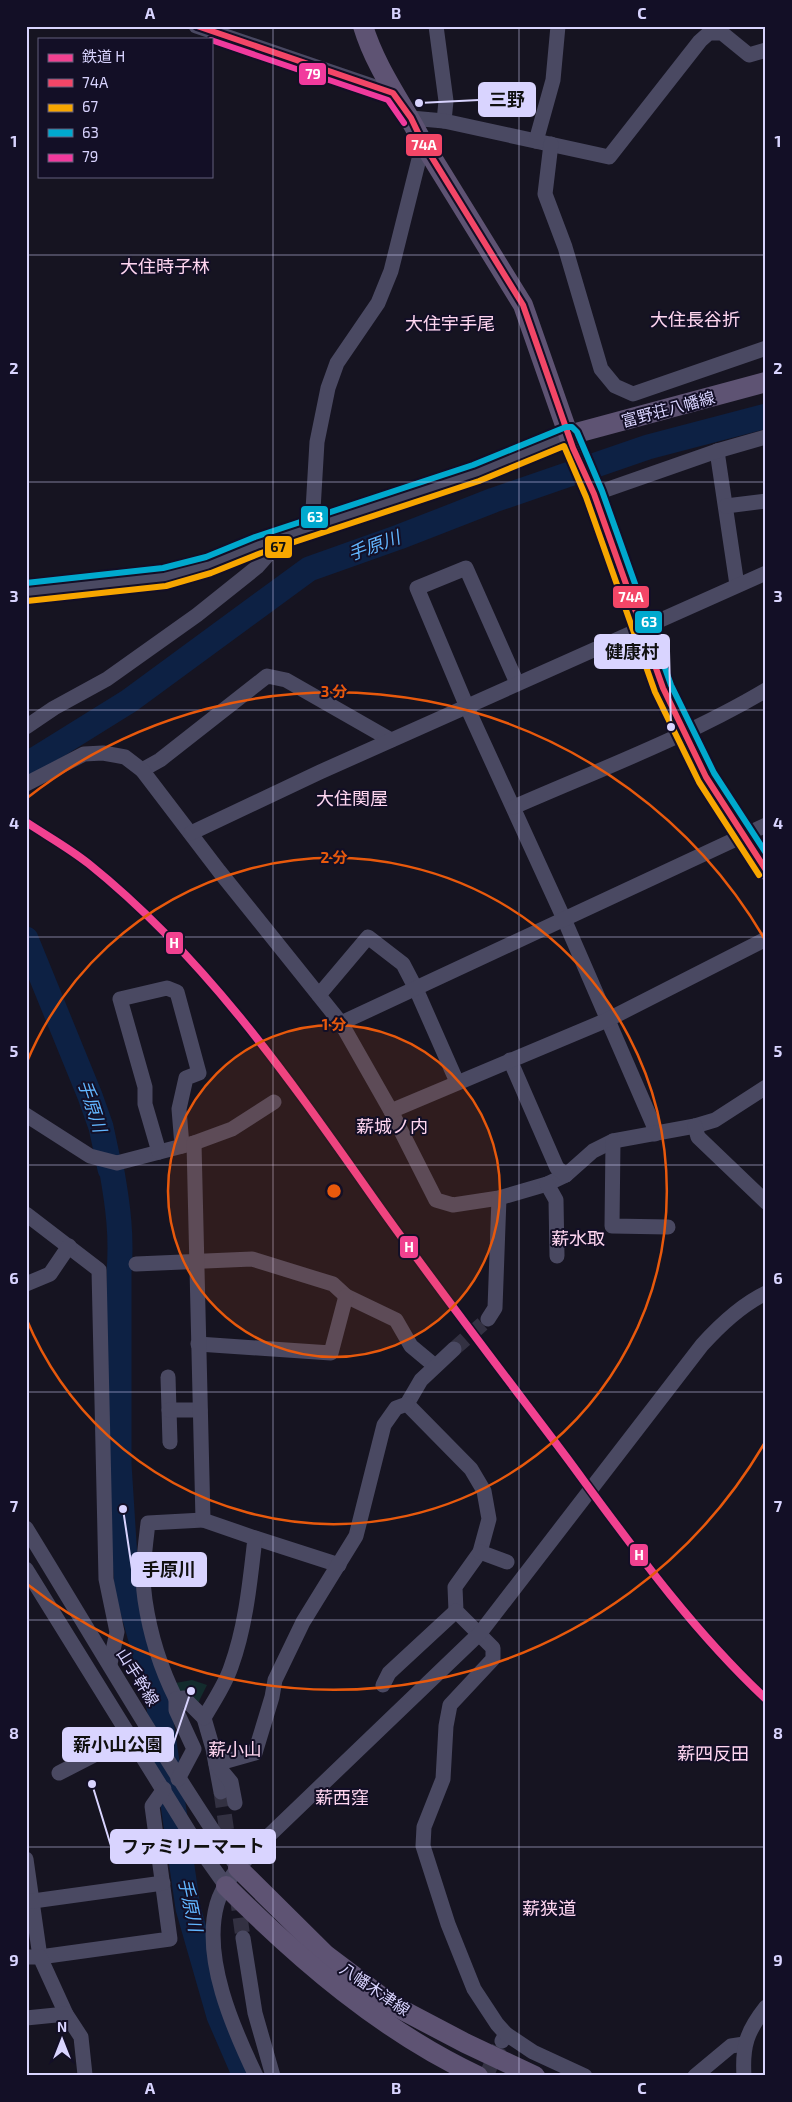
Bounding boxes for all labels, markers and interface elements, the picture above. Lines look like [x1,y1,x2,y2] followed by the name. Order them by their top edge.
[145,3,156,22] text: A
[391,3,401,22] text: B
[637,3,647,22] text: C
[38,38,212,178] legend
[82,47,125,65] text: 鉄道 H
[298,62,327,86] line badge: 79
[305,65,321,82] text: 79
[82,73,109,91] text: 74A
[479,83,535,116] callout: 三野
[489,88,525,110] text: 三野
[82,97,99,115] text: 67
[82,123,99,141] text: 63
[11,131,17,150] text: 1
[775,131,781,150] text: 1
[405,133,443,157] line badge: 74A
[411,136,438,153] text: 74A
[82,147,98,165] text: 79
[120,255,210,277] district label: 大住時子林
[650,308,740,330] district label: 大住長谷折
[405,312,495,334] district label: 大住宇手尾
[9,358,19,377] text: 2
[773,358,783,377] text: 2
[619,387,717,430] street label: 富野荘八幡線
[300,505,329,529] line badge: 63
[307,508,323,525] text: 63
[345,525,405,565] water label: 手原川
[264,535,293,559] line badge: 67
[270,538,286,555] text: 67
[612,585,650,609] line badge: 74A
[9,586,19,605] text: 3
[773,586,783,605] text: 3
[618,588,645,605] text: 74A
[634,610,663,634] line badge: 63
[641,613,657,630] text: 63
[595,635,669,668] callout: 健康村
[605,640,659,662] text: 健康村
[321,682,347,700] text: 3 分
[316,787,388,809] district label: 大住関屋
[9,813,19,832] text: 4
[773,813,783,832] text: 4
[321,848,347,866] text: 2 分
[165,931,184,955] line badge: H
[169,934,179,951] text: H
[322,1015,346,1033] text: 1 分
[10,1041,19,1060] text: 5
[774,1041,783,1060] text: 5
[74,1077,112,1137] water label: 手原川
[356,1115,428,1137] district label: 薪城ノ内
[325,1182,343,1200] centre of rings
[551,1227,605,1249] district label: 薪水取
[399,1235,419,1259] line badge: H
[404,1238,414,1255] text: H
[9,1268,19,1287] text: 6
[773,1268,783,1287] text: 6
[10,1496,19,1515] text: 7
[774,1496,783,1515] text: 7
[629,1543,649,1567] line badge: H
[634,1546,644,1563] text: H
[132,1553,206,1586] callout: 手原川
[142,1558,196,1580] text: 手原川
[113,1645,163,1709] street label: 山手幹線
[9,1723,19,1742] text: 8
[773,1723,783,1742] text: 8
[63,1728,173,1761] callout: 薪小山公園
[73,1733,163,1755] text: 薪小山公園
[208,1738,262,1760] district label: 薪小山
[677,1742,749,1764] district label: 薪四反田
[315,1786,369,1808] district label: 薪西窪
[111,1830,275,1863] callout: ファミリーマート
[121,1835,265,1857] text: ファミリーマート
[175,1876,208,1935] water label: 手原川
[522,1897,576,1919] district label: 薪狭道
[9,1950,19,1969] text: 9
[773,1950,783,1969] text: 9
[337,1958,414,2019] street label: 八幡木津線
[38,2014,88,2064] north arrow
[57,2018,67,2035] text: N
[145,2078,156,2097] text: A
[391,2078,401,2097] text: B
[637,2078,647,2097] text: C

